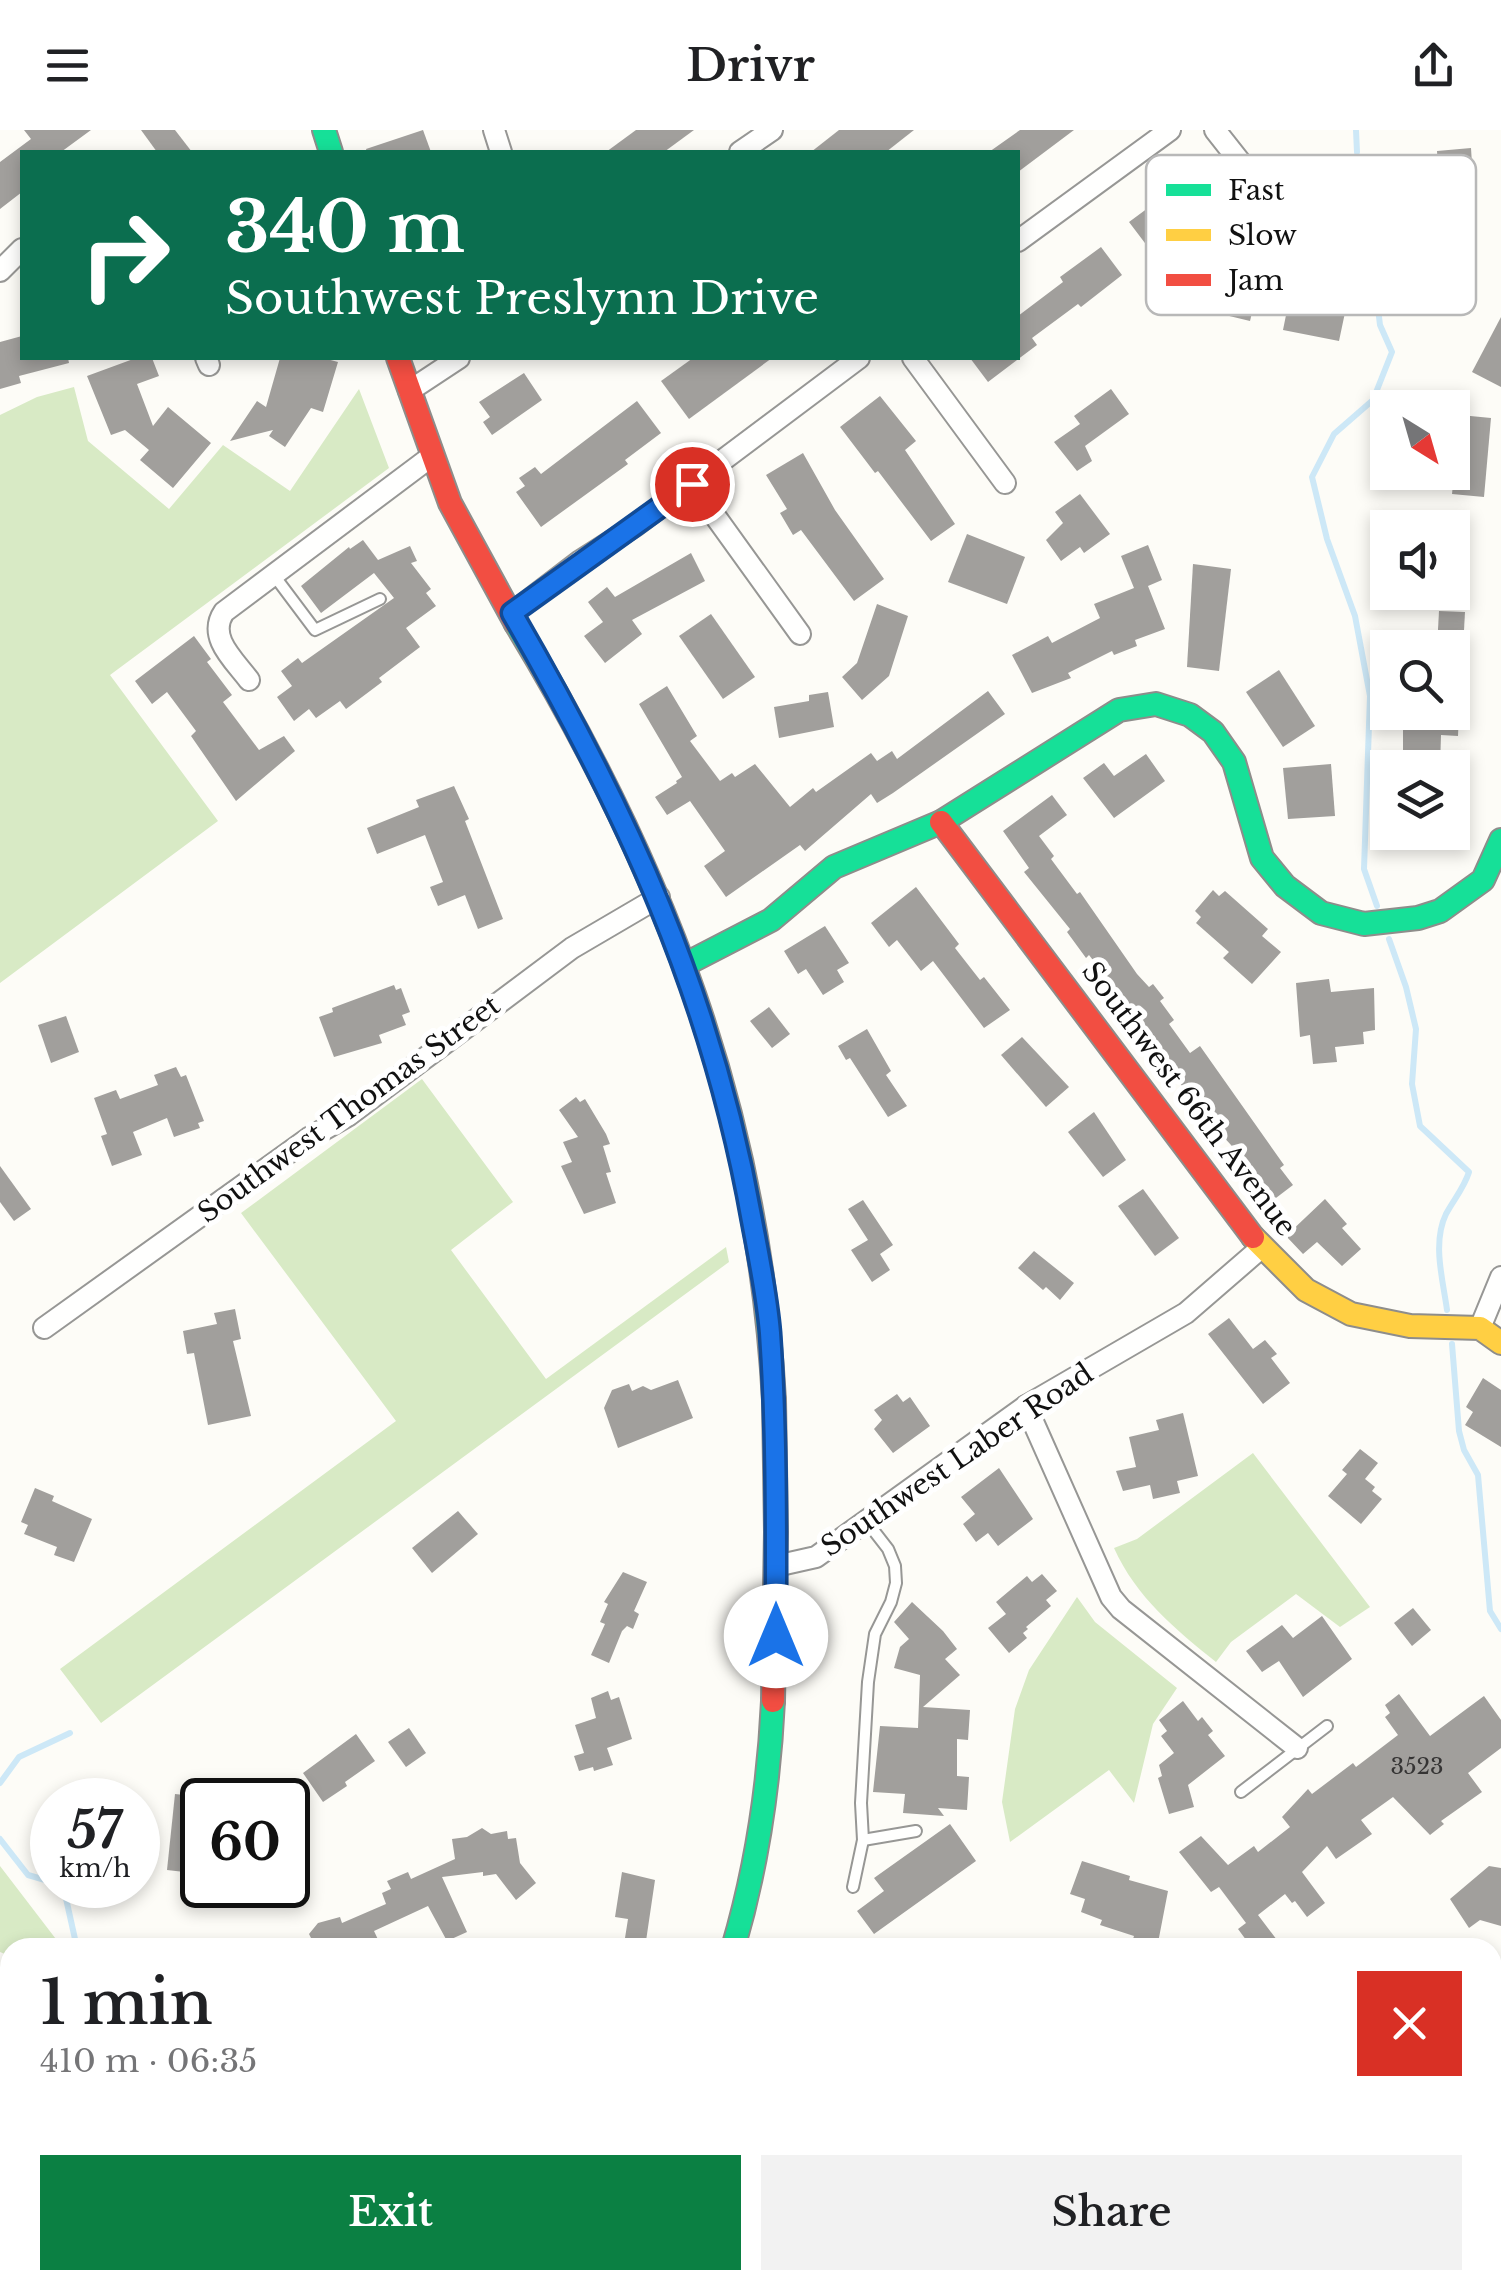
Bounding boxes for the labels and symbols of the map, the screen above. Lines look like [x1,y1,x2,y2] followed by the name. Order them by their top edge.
[1146,155,1476,315] legend
[1228,173,1285,208] text: Fast
[1228,218,1297,253] text: Slow
[1224,263,1284,298] text: Jam
[1370,390,1470,490] north arrow
[650,442,735,527] pin
[1074,955,1304,1243] street label: Southwest 66th Avenue
[191,987,507,1230] street label: Southwest Thomas Street
[814,1356,1100,1564] street label: Southwest Laber Road
[724,1584,828,1688] position arrow
[1390,1753,1444,1780] house number: 3523
[180,1778,310,1908] speed limit sign: 60

